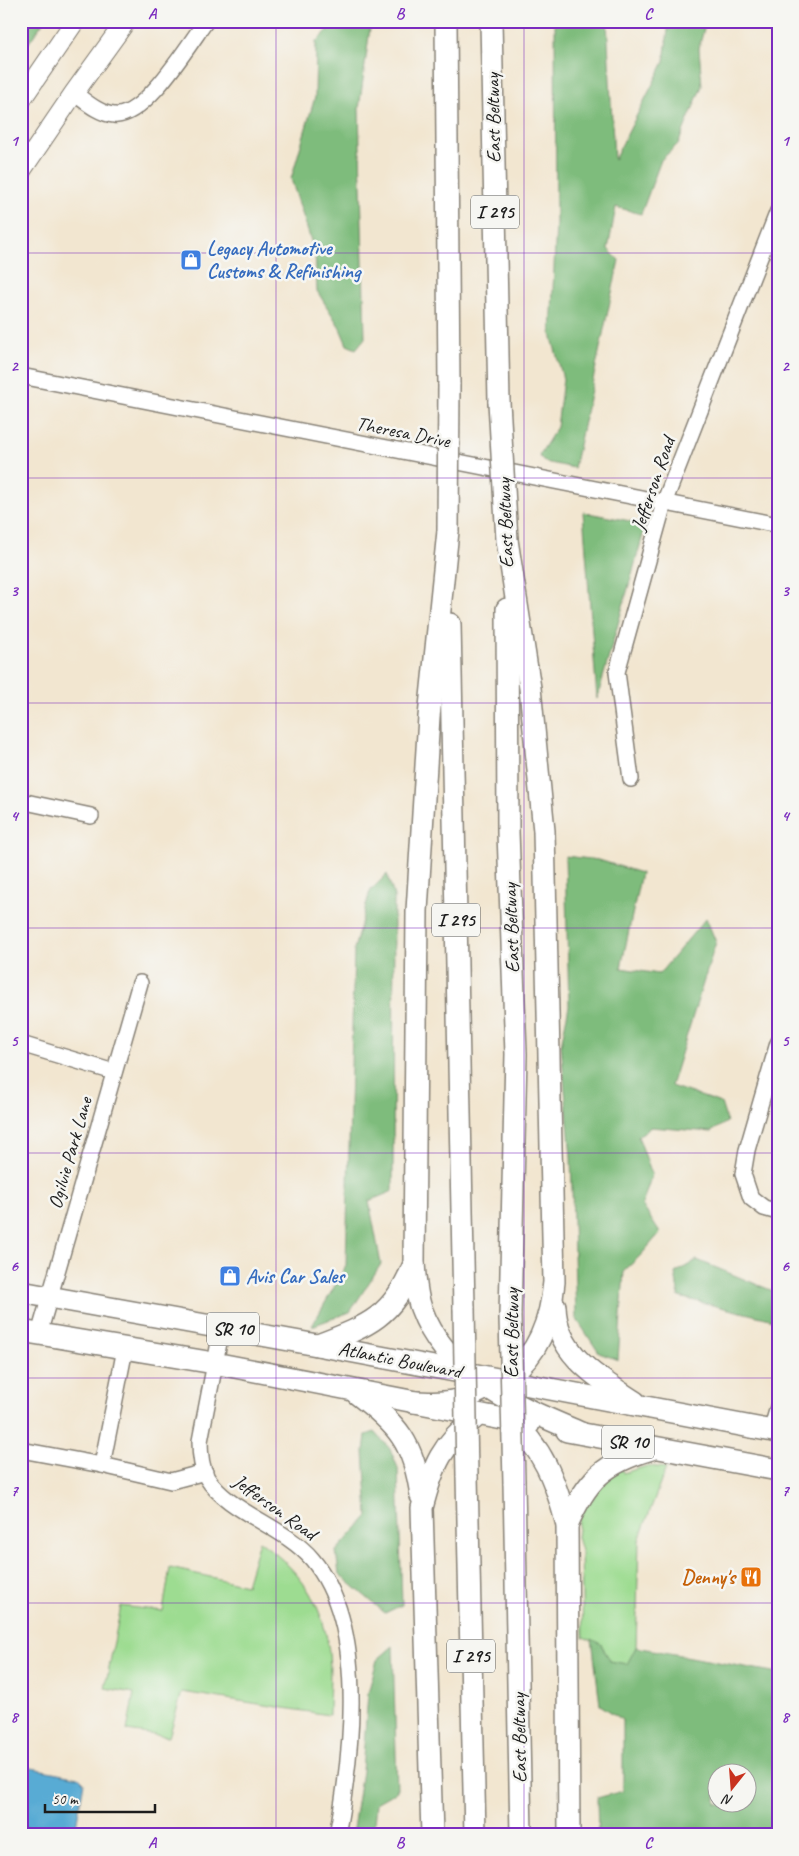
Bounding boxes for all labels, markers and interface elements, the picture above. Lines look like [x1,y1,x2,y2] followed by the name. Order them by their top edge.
[148,4,158,24] text: A
[396,4,406,24] text: B
[644,4,654,24] text: C
[480,71,506,163] street label: East Beltway
[10,131,19,151] text: 1
[781,131,790,151] text: 1
[471,196,519,228] road number: I 295
[207,236,362,284] place label: Legacy Automotive Customs & Refinishing
[179,248,203,272] shop icon: Legacy Automotive Customs & Refinishing
[10,356,19,376] text: 2
[781,356,790,376] text: 2
[354,411,453,454] street label: Theresa Drive
[625,431,682,535] street label: Jefferson Road
[491,475,519,568] street label: East Beltway
[10,581,19,601] text: 3
[781,581,790,601] text: 3
[10,806,19,826] text: 4
[781,806,790,826] text: 4
[497,880,525,973] street label: East Beltway
[432,904,480,936] road number: I 295
[11,1031,20,1051] text: 5
[782,1031,791,1051] text: 5
[42,1093,98,1212] street label: Ogilvie Park Lane
[10,1256,19,1276] text: 6
[781,1256,790,1276] text: 6
[218,1264,242,1288] shop icon: Avis Car Sales
[246,1264,346,1289] place label: Avis Car Sales
[499,1286,524,1378] street label: East Beltway
[207,1312,259,1346] road number: SR 10
[336,1336,467,1385] street label: Atlantic Boulevard
[602,1425,654,1458] road number: SR 10
[227,1468,324,1548] street label: Jefferson Road
[10,1481,19,1501] text: 7
[781,1481,790,1501] text: 7
[682,1565,737,1590] place label: Denny's
[739,1565,763,1589] restaurant icon: Denny's
[447,1640,495,1672] road number: I 295
[506,1691,532,1783] street label: East Beltway
[10,1707,19,1727] text: 8
[781,1707,790,1727] text: 8
[706,1764,756,1814] north arrow
[45,1781,155,1813] scale bar
[52,1790,79,1809] text: 50 m
[719,1790,735,1809] text: N
[148,1833,158,1853] text: A
[396,1833,406,1853] text: B
[644,1833,654,1853] text: C

